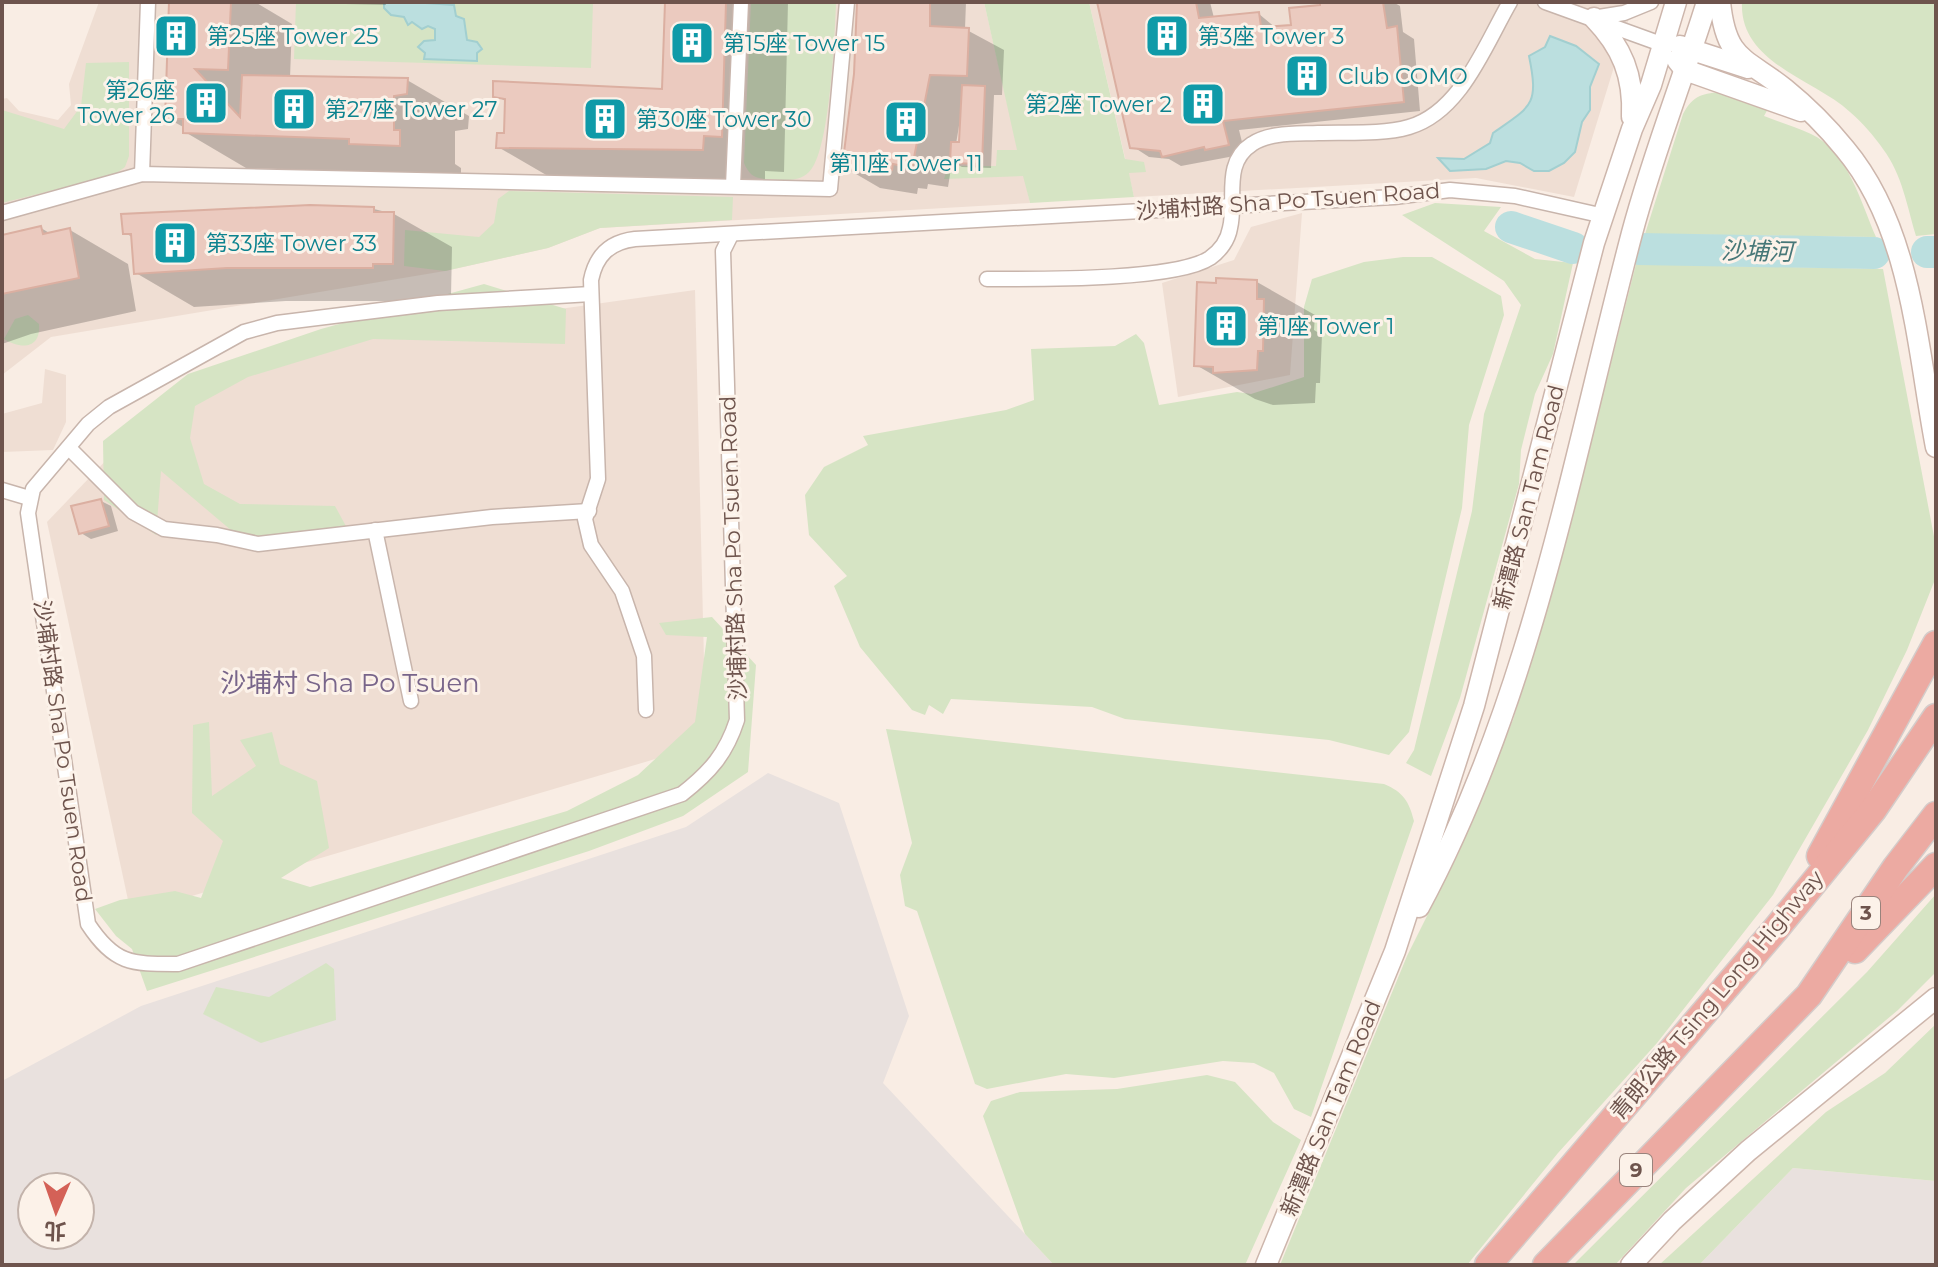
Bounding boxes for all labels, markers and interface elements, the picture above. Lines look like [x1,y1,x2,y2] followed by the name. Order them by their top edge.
[152,12,200,60] building icon: 第25座 Tower 25
[1143,12,1191,60] building icon: 第3座 Tower 3
[668,19,716,67] building icon: 第15座 Tower 15
[207,23,378,50] place label: 第25座 Tower 25
[1198,23,1344,50] place label: 第3座 Tower 3
[723,30,885,57] place label: 第15座 Tower 15
[1283,52,1331,100] building icon: Club COMO
[1338,63,1468,90] place label: Club COMO
[77,77,175,129] place label: 第26座 Tower 26
[182,79,230,127] building icon: 第26座 Tower 26
[1179,80,1227,128] building icon: 第2座 Tower 2
[270,85,318,133] building icon: 第27座 Tower 27
[1025,91,1172,118] place label: 第2座 Tower 2
[581,95,629,143] building icon: 第30座 Tower 30
[325,96,497,123] place label: 第27座 Tower 27
[882,98,930,146] building icon: 第11座 Tower 11
[636,106,811,133] place label: 第30座 Tower 30
[829,150,983,177] place label: 第11座 Tower 11
[1135,177,1441,225] street label: 沙埔村路 Sha Po Tsuen Road
[151,219,199,267] building icon: 第33座 Tower 33
[206,230,377,257] place label: 第33座 Tower 33
[1721,236,1797,266] water label: 沙埔河
[1202,302,1250,350] building icon: 第1座 Tower 1
[1257,313,1394,340] place label: 第1座 Tower 1
[1488,382,1570,612] street label: 新潭路 San Tam Road
[714,395,752,701] street label: 沙埔村路 Sha Po Tsuen Road
[28,598,98,904] street label: 沙埔村路 Sha Po Tsuen Road
[220,667,480,699] district label: 沙埔村 Sha Po Tsuen
[1605,865,1829,1125] street label: 青朗公路 Tsing Long Highway
[1852,897,1880,929] road number: 3
[1275,996,1387,1220] street label: 新潭路 San Tam Road
[1620,1154,1652,1186] road number: 9
[16,1171,96,1251] north arrow
[44,1217,67,1244] text: 北

